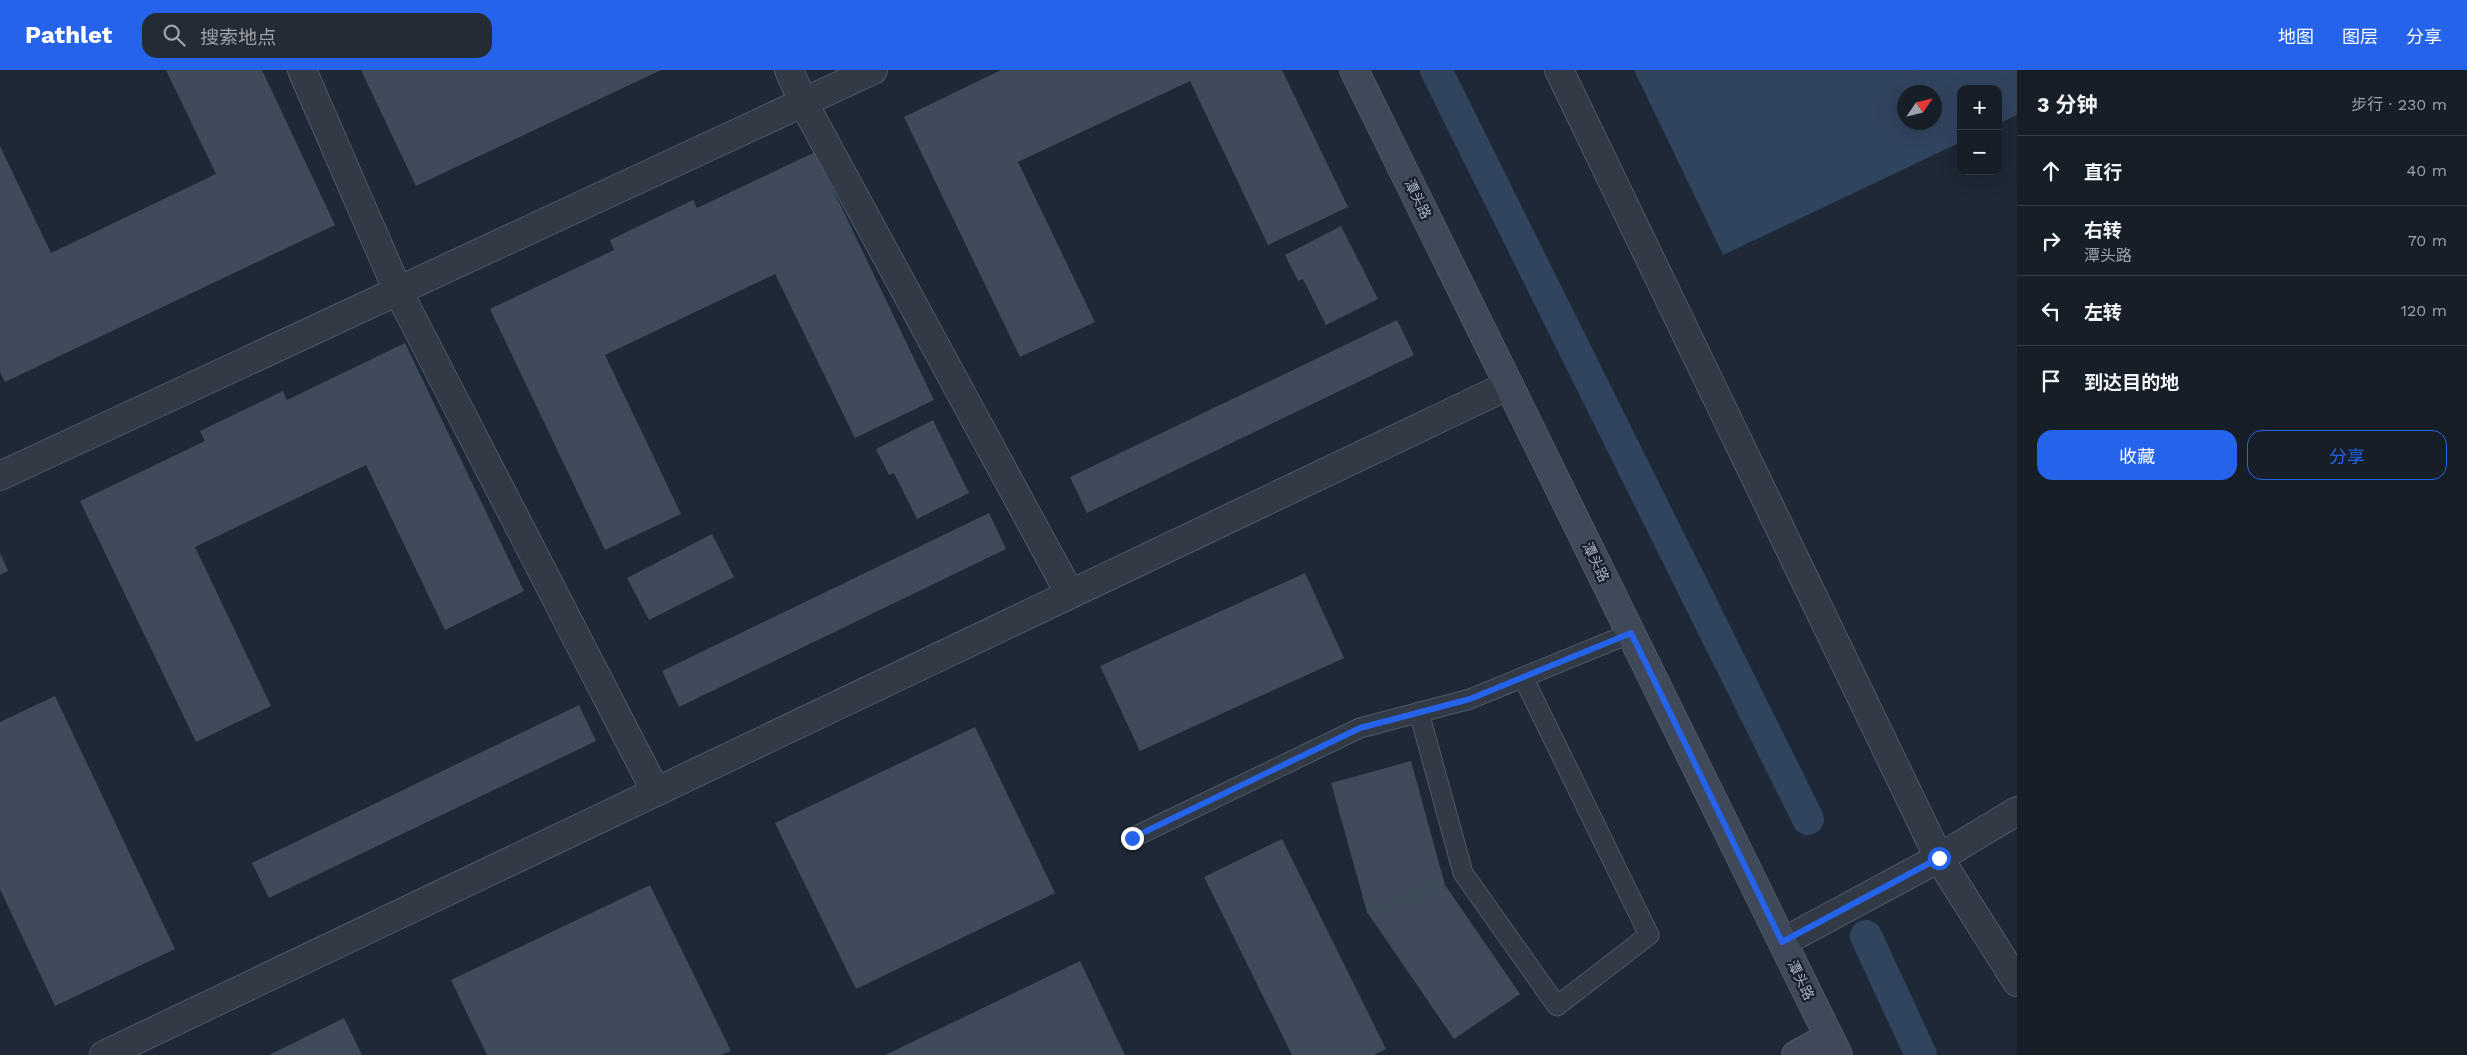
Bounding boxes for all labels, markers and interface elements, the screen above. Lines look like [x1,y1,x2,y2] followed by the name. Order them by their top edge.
[142,13,492,58] search box
[25,21,112,49] text: Pathlet
[160,21,188,49] icon: search
[200,26,276,49] text: 搜索地点
[2278,26,2314,47] text: 地图
[2342,26,2378,47] text: 图层
[2406,26,2442,47] text: 分享
[1897,85,1942,130] north arrow
[1957,85,2002,175] map controls
[1957,85,2002,130] button: +
[2037,92,2097,117] text: 3 分钟
[2351,95,2447,114] text: 步行 · 230 m
[1957,130,2002,175] button: −
[2037,157,2065,185] icon: ahead
[2084,161,2122,184] text: 直行
[2407,161,2447,180] text: 40 m
[1402,177,1434,221] street label: 潭头路
[2084,219,2122,242] text: 右转
[2037,227,2065,255] icon: right
[2408,231,2447,250] text: 70 m
[2084,246,2132,265] text: 潭头路
[2037,297,2065,325] icon: left
[2084,301,2122,324] text: 左转
[2401,301,2447,320] text: 120 m
[2037,367,2065,395] icon: arrive
[2084,371,2179,394] text: 到达目的地
[2037,430,2237,480] button: 收藏
[2247,430,2447,480] button: 分享
[1580,540,1612,584] street label: 潭头路
[1121,827,1144,850] route end
[1928,847,1951,870] route start
[1785,958,1817,1002] street label: 潭头路

